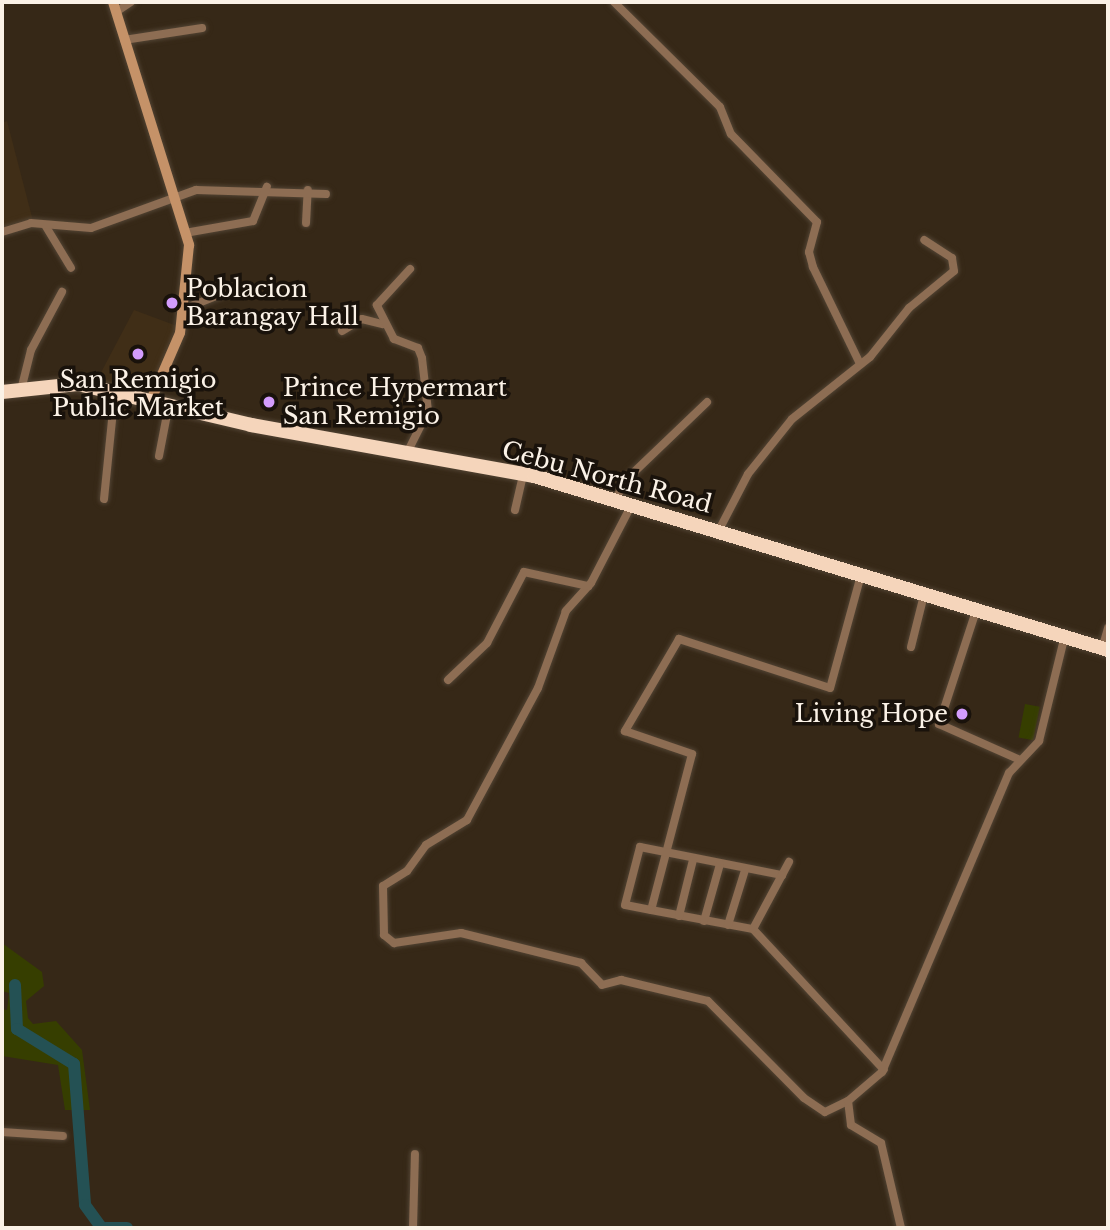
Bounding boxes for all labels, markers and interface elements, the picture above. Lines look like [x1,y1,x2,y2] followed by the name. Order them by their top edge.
[186,275,359,331] place label: Poblacion Barangay Hall
[164,295,180,311] marker: Poblacion Barangay Hall
[130,346,146,362] marker: San Remigio Public Market
[52,366,224,422] place label: San Remigio Public Market
[283,374,507,430] place label: Prince Hypermart San Remigio
[261,394,277,410] marker: Prince Hypermart San Remigio
[499,435,715,519] street label: Cebu North Road
[795,700,948,728] place label: Living Hope
[954,706,970,722] marker: Living Hope

